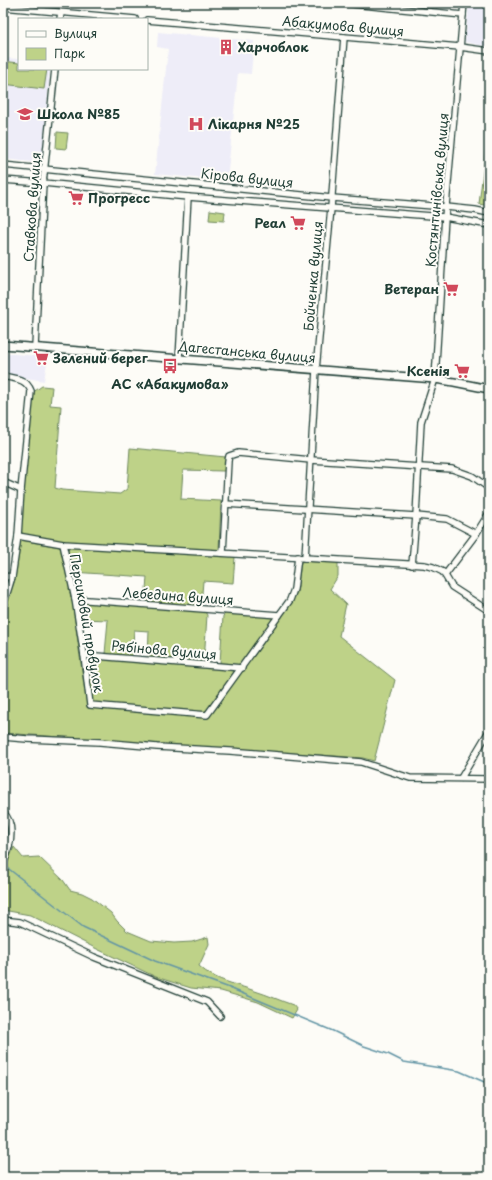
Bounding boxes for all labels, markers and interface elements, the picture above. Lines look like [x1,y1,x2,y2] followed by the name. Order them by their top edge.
[281,11,405,40] street label: Абакумова вулиця
[18,18,148,70] legend
[54,24,97,42] text: Вулиця
[238,37,309,56] place label: Харчоблок
[217,38,235,56] building icon: Харчоблок
[54,44,86,62] text: Парк
[37,104,120,123] place label: Школа №85
[16,105,34,123] school or university icon: Школа №85
[420,112,453,268] street label: Костянтинівська вулиця
[208,114,300,133] place label: Лікарня №25
[187,115,205,133] hospital icon: Лікарня №25
[18,152,45,262] street label: Ставкова вулиця
[200,163,294,192] street label: Кірова вулиця
[88,188,150,207] place label: Прогресс
[67,189,85,207] supermarket icon: Прогресс
[255,213,286,232] place label: Реал
[289,214,307,232] supermarket icon: Реал
[298,220,327,332] street label: Бойченка вулиця
[384,279,439,298] place label: Ветеран
[442,280,460,298] supermarket icon: Ветеран
[177,336,316,367] street label: Дагестанська вулиця
[52,348,149,367] place label: Зелений берег
[32,349,50,367] supermarket icon: Зелений берег
[161,357,179,375] bus stop icon: АС «Абакумова»
[407,361,450,380] place label: Ксенія
[453,362,471,380] supermarket icon: Ксенія
[112,374,229,393] place label: АС «Абакумова»
[66,552,109,694] street label: Персиковий провулок
[122,582,234,609] street label: Лебедина вулиця
[111,635,218,664] street label: Рябінова вулиця

